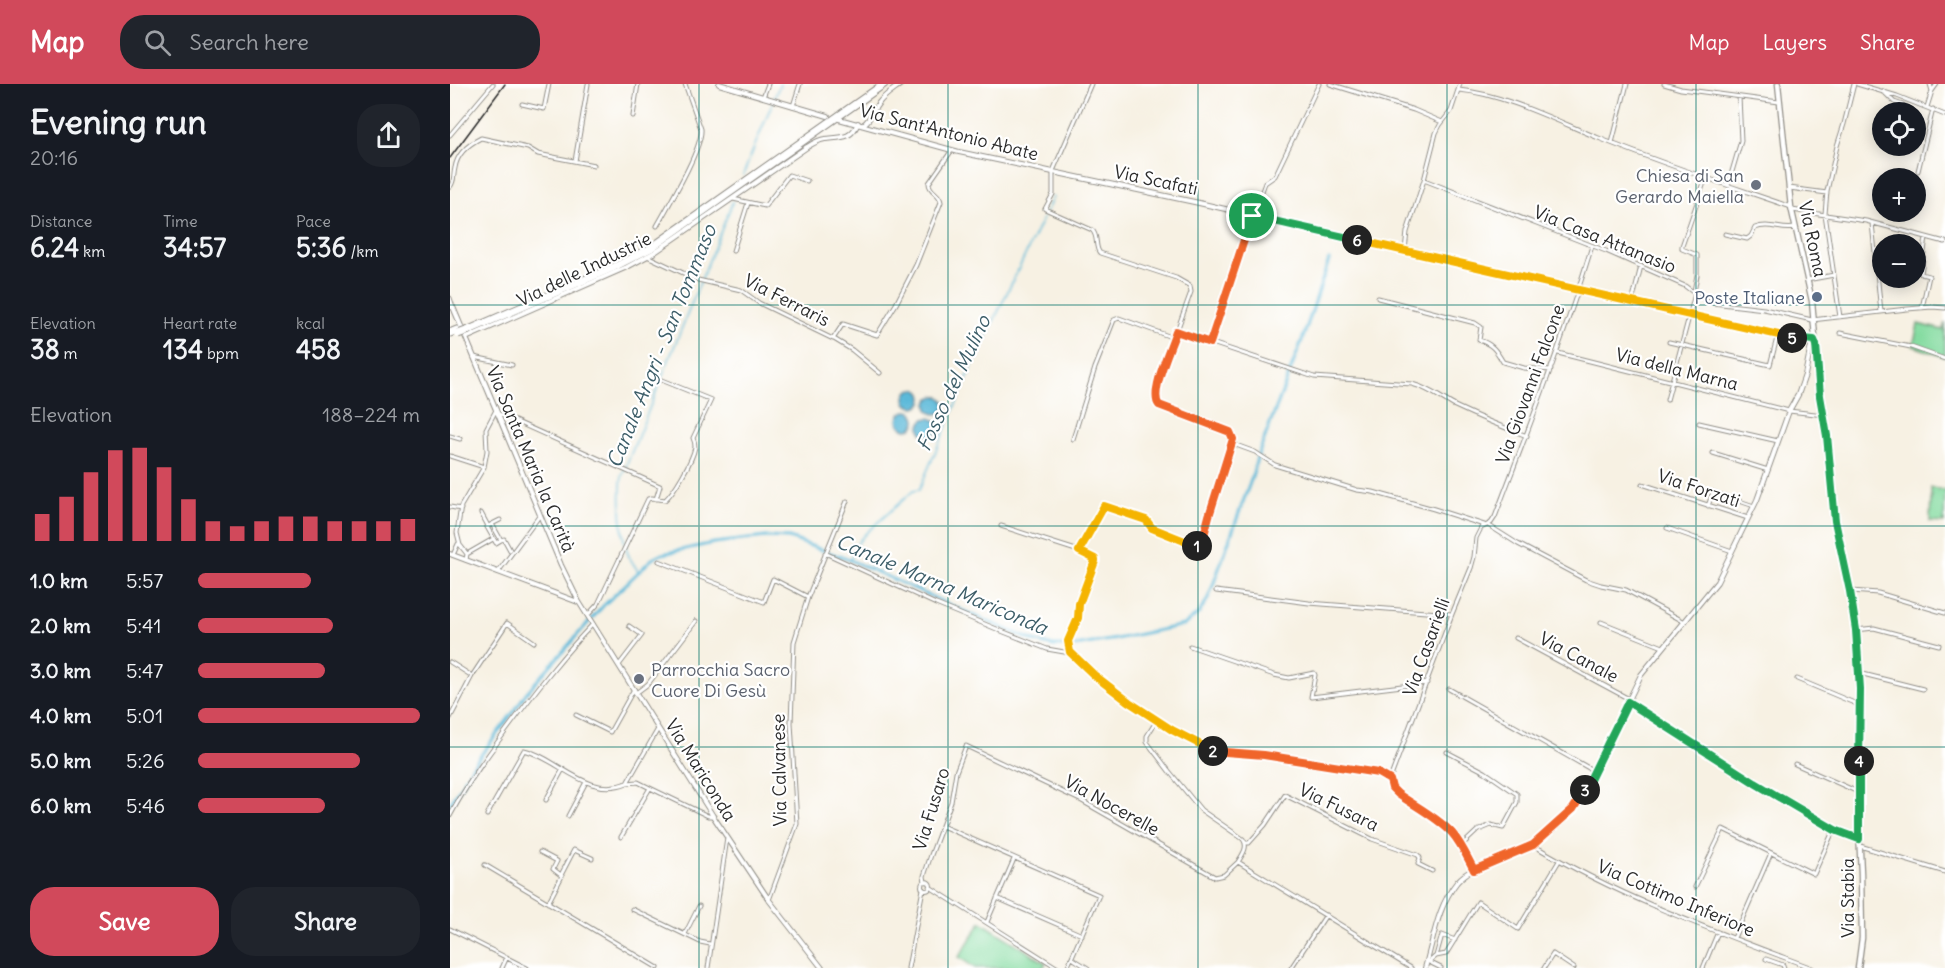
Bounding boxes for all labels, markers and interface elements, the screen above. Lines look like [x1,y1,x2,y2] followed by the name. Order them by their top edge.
[120,15,540,69] search box
[30,24,84,60] text: Map
[141,26,174,59] icon: search
[189,28,309,56] text: Search here
[1689,29,1729,56] text: Map
[1762,29,1827,56] text: Layers
[1860,29,1915,56] text: Share
[857,99,1041,165] street label: Via Sant'Antonio Abate
[30,101,206,143] text: Evening run
[1872,102,1926,288] map controls
[1872,102,1926,156] button: locate
[357,104,420,167] button: share
[30,145,78,170] text: 20:16
[1112,160,1200,200] street label: Via Scafati
[1615,164,1744,208] place label: Chiesa di San Gerardo Maiella
[1872,168,1926,222] button: +
[1749,178,1763,192] marker: Chiesa di San Gerardo Maiella
[1226,190,1277,241] pin
[1235,199,1268,232] icon: arrive
[1794,199,1832,279] street label: Via Roma
[1530,200,1680,278] street label: Via Casa Attanasio
[30,211,92,231] text: Distance
[163,211,198,231] text: Time
[296,211,331,231] text: Pace
[601,219,722,471] water label: Canale Angri - San Tommaso
[1342,225,1372,255] pin: 6
[513,227,655,311] street label: Via delle Industrie
[1352,230,1362,250] text: 6
[30,231,79,264] text: 6.24
[163,231,226,264] text: 34:57
[296,231,347,264] text: 5:36
[1872,234,1926,288] button: −
[79,241,105,261] text: km
[347,241,378,261] text: /km
[740,269,834,331] street label: Via Ferraris
[1694,286,1805,309] place label: Poste Italiane
[1810,290,1824,304] marker: Poste Italiane
[1490,301,1570,467] street label: Via Giovanni Falcone
[911,309,996,455] water label: Fosso del Mulino
[30,313,96,333] text: Elevation
[163,313,237,333] text: Heart rate
[296,313,325,333] text: kcal
[1777,323,1807,353] pin: 5
[1787,328,1797,348] text: 5
[30,333,60,366] text: 38
[163,333,203,366] text: 134
[296,333,341,366] text: 458
[60,343,78,363] text: m
[203,343,239,363] text: bpm
[1613,343,1741,395] street label: Via della Marna
[481,362,581,556] street label: Via Santa Maria la Carità
[30,402,112,427] text: Elevation
[322,402,420,427] text: 188–224 m
[1655,464,1743,512] street label: Via Forzati
[833,528,1053,640] water label: Canale Marna Mariconda
[1182,531,1212,561] pin: 1
[1194,536,1200,556] text: 1
[30,568,88,593] text: 1.0 km
[126,568,163,593] text: 5:57
[1397,594,1455,700] street label: Via Casarielli
[30,613,91,638] text: 2.0 km
[126,613,161,638] text: 5:41
[1536,627,1622,687] street label: Via Canale
[30,658,91,683] text: 3.0 km
[126,658,163,683] text: 5:47
[651,658,790,702] place label: Parrocchia Sacro Cuore Di Gesù
[632,672,646,686] marker: Parrocchia Sacro Cuore Di Gesù
[30,703,91,728] text: 4.0 km
[126,703,163,728] text: 5:01
[767,713,791,827] street label: Via Calvanese
[660,715,742,825] street label: Via Mariconda
[1198,736,1228,766] pin: 2
[1209,741,1217,761] text: 2
[1844,746,1874,776] pin: 4
[30,748,91,773] text: 5.0 km
[126,748,165,773] text: 5:26
[1854,751,1864,771] text: 4
[907,765,955,853] street label: Via Fusaro
[1060,769,1164,841] street label: Via Nocerelle
[1570,775,1600,805] pin: 3
[1295,778,1383,836] street label: Via Fusara
[1580,780,1590,800] text: 3
[30,793,91,818] text: 6.0 km
[126,793,165,818] text: 5:46
[1594,854,1758,942] street label: Via Cottimo Inferiore
[1836,858,1859,938] street label: Via Stabia
[30,887,219,956] button: Save
[231,887,420,956] button: Share

